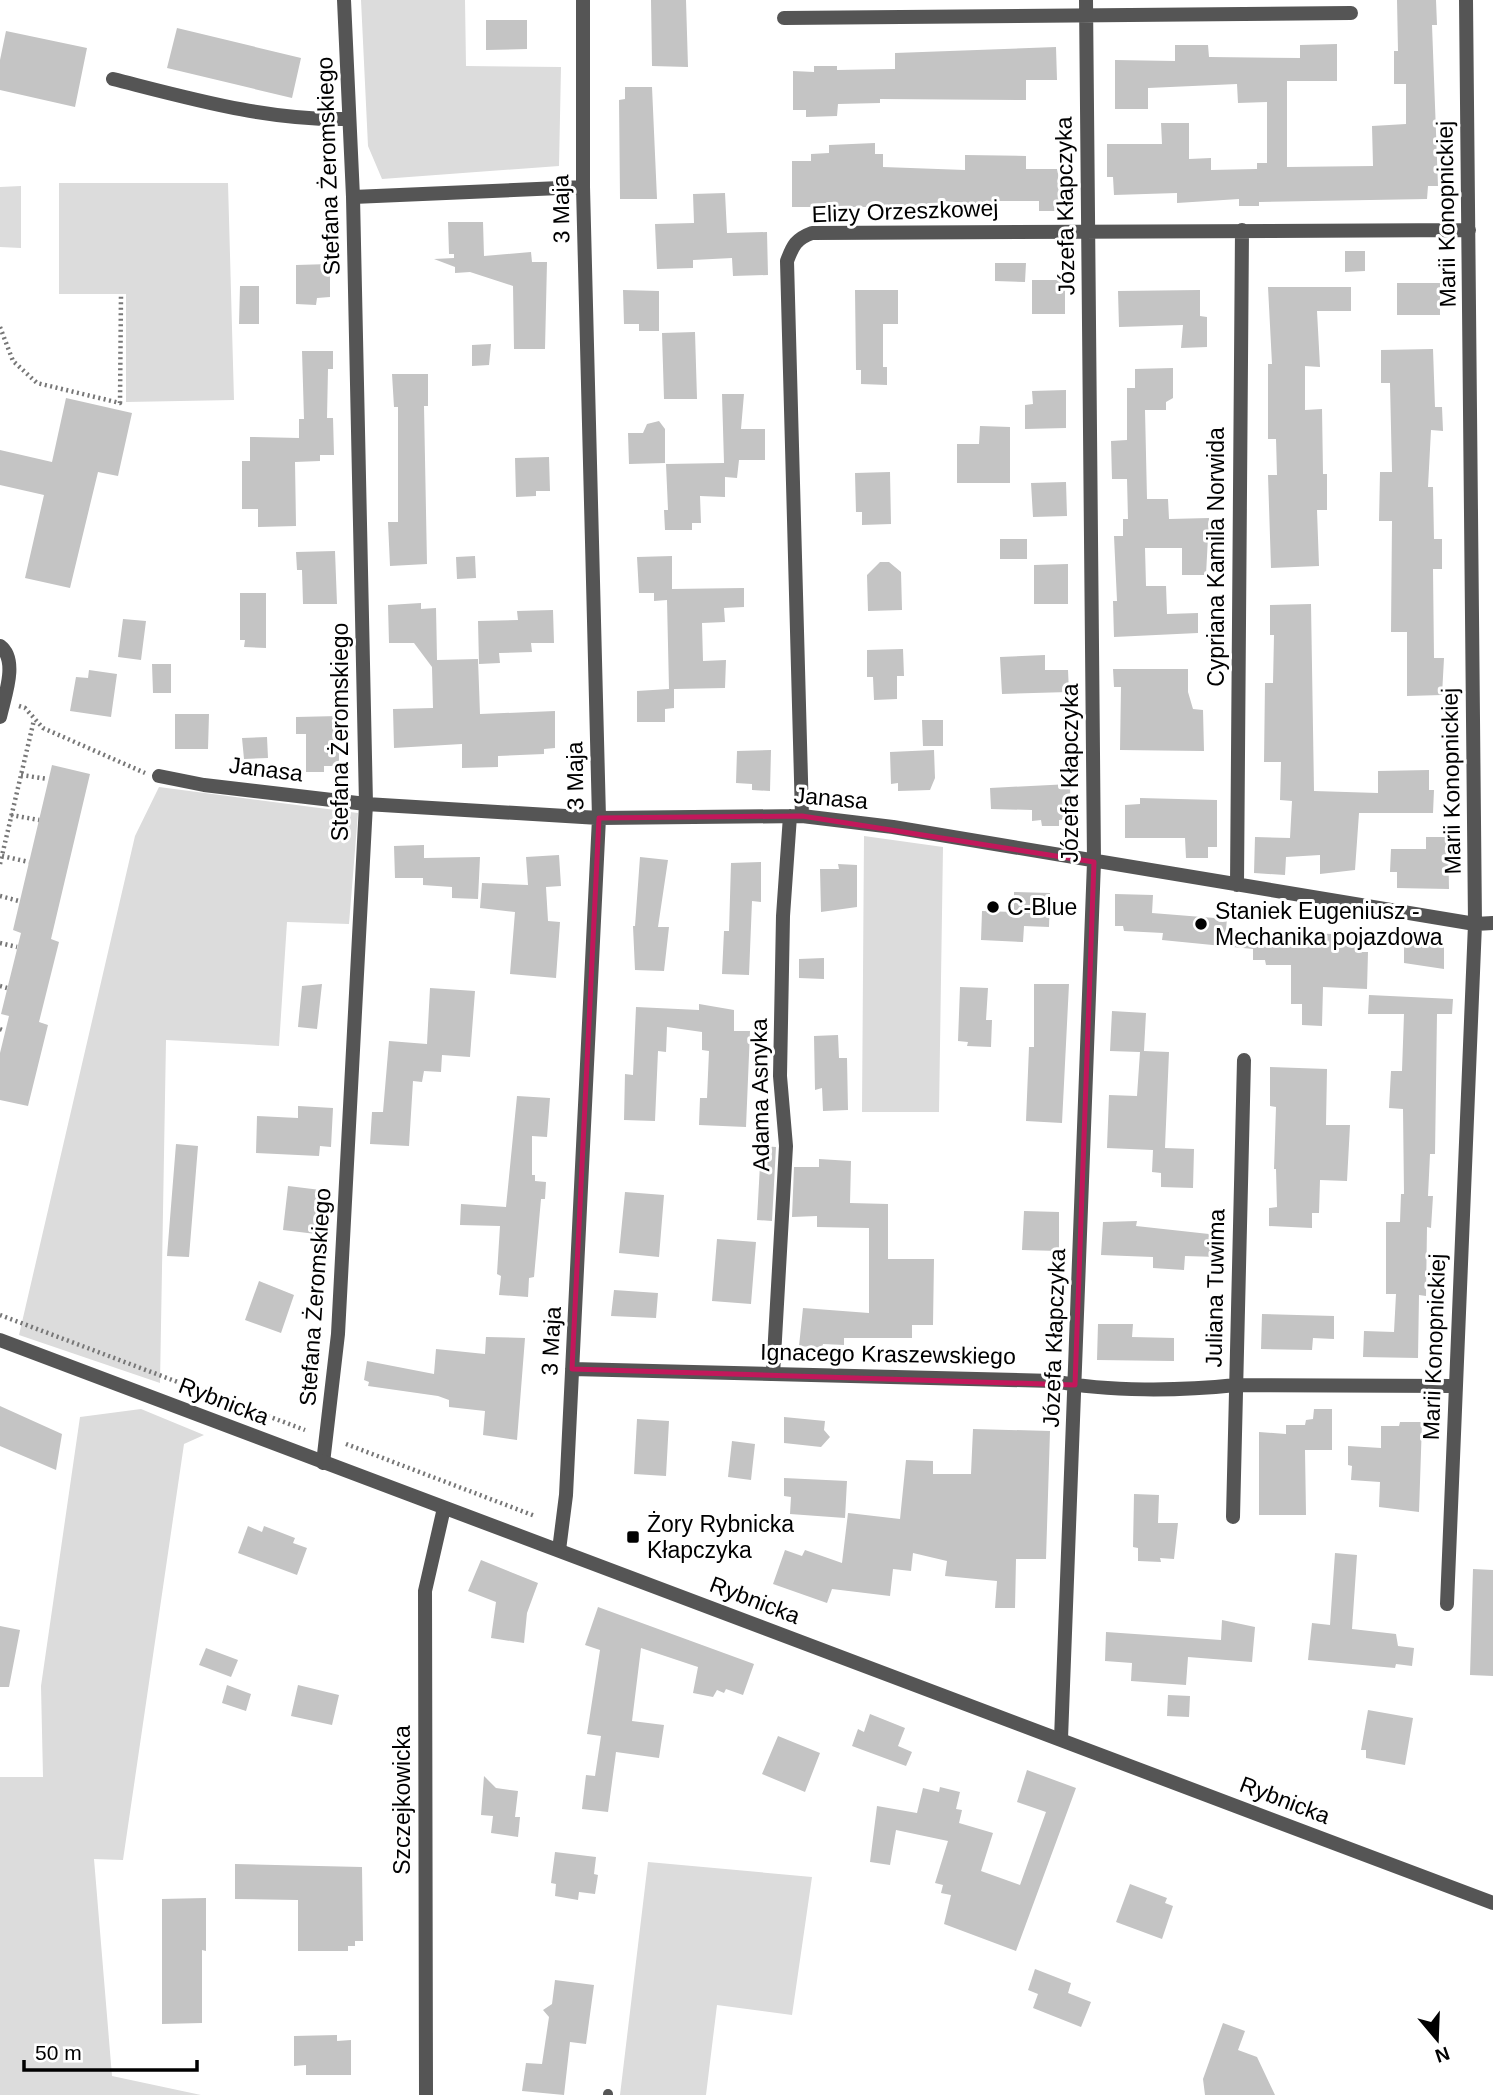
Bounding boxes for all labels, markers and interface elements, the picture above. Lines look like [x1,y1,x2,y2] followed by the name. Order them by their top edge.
[311,56,345,276] street label: Stefana Żeromskiego
[1050,116,1080,296] street label: Józefa Kłapczyka
[1431,120,1461,308] street label: Marii Konopnickiej
[547,174,575,244] street label: 3 Maja
[811,195,999,227] street label: Elizy Orzeszkowej
[1203,427,1229,687] street label: Cypriana Kamila Norwida
[327,623,353,841] street label: Stefana Żeromskiego
[1057,683,1083,862] street label: Józefa Kłapczyka
[1436,687,1466,875] street label: Marii Konopnickiej
[561,741,589,811] street label: 3 Maja
[228,752,305,786] street label: Janasa
[793,782,869,814] street label: Janasa
[1007,894,1077,920] place label: C-Blue
[1215,898,1443,950] place label: Staniek Eugeniusz - Mechanika pojazdowa
[985,899,1001,915] marker: C-Blue
[1193,916,1209,932] marker: Staniek Eugeniusz - Mechanika pojazdowa
[746,1018,774,1172] street label: Adama Asnyka
[294,1187,336,1407] street label: Stefana Żeromskiego
[1201,1208,1229,1367] street label: Juliana Tuwima
[1038,1248,1070,1428] street label: Józefa Kłapczyka
[1418,1253,1450,1441] street label: Marii Konopnickiej
[536,1306,566,1376] street label: 3 Maja
[760,1339,1016,1369] street label: Ignacego Kraszewskiego
[175,1372,273,1430] street label: Rybnicka
[647,1511,794,1563] place label: Żory Rybnicka Kłapczyka
[625,1529,641,1545] marker: Żory Rybnicka Kłapczyka
[706,1571,804,1629] street label: Rybnicka
[389,1725,415,1875] street label: Szczejkowicka
[1236,1771,1334,1829] street label: Rybnicka
[1402,2004,1472,2074] north arrow
[24,2028,198,2072] scale bar
[35,2041,82,2064] text: 50 m
[1432,2042,1452,2067] text: N

